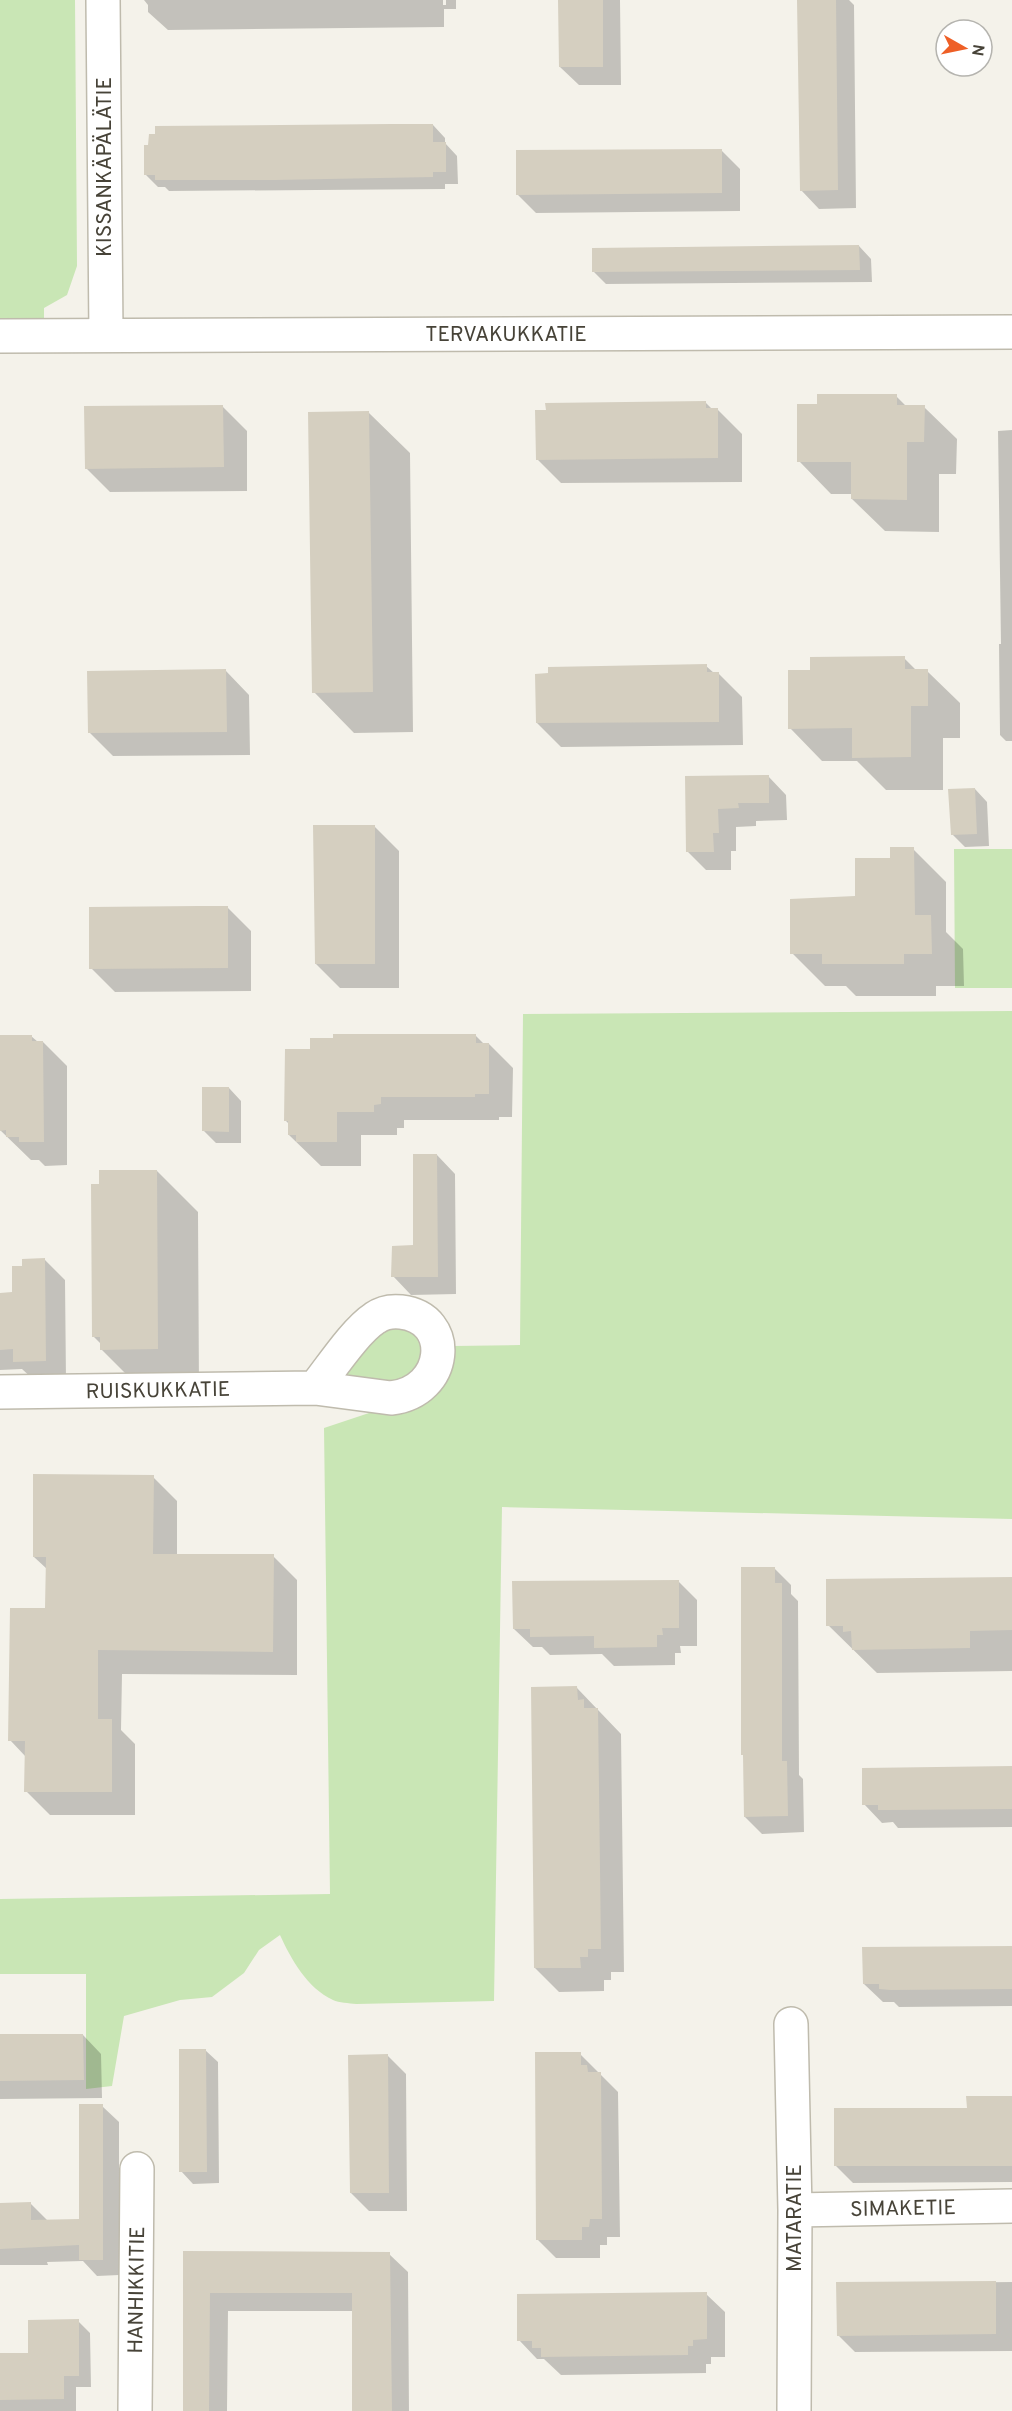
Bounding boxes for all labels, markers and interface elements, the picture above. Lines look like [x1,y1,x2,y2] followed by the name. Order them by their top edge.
[934,18,994,78] north arrow
[966,43,988,57] text: N
[92,77,119,257] street label: KISSANKÄPÄLÄTIE
[425,322,587,349] street label: TERVAKUKKATIE
[86,1377,231,1406] street label: RUISKUKKATIE
[782,2164,809,2272] street label: MATARATIE
[850,2195,956,2224] street label: SIMAKETIE
[123,2226,152,2354] street label: HANHIKKITIE

